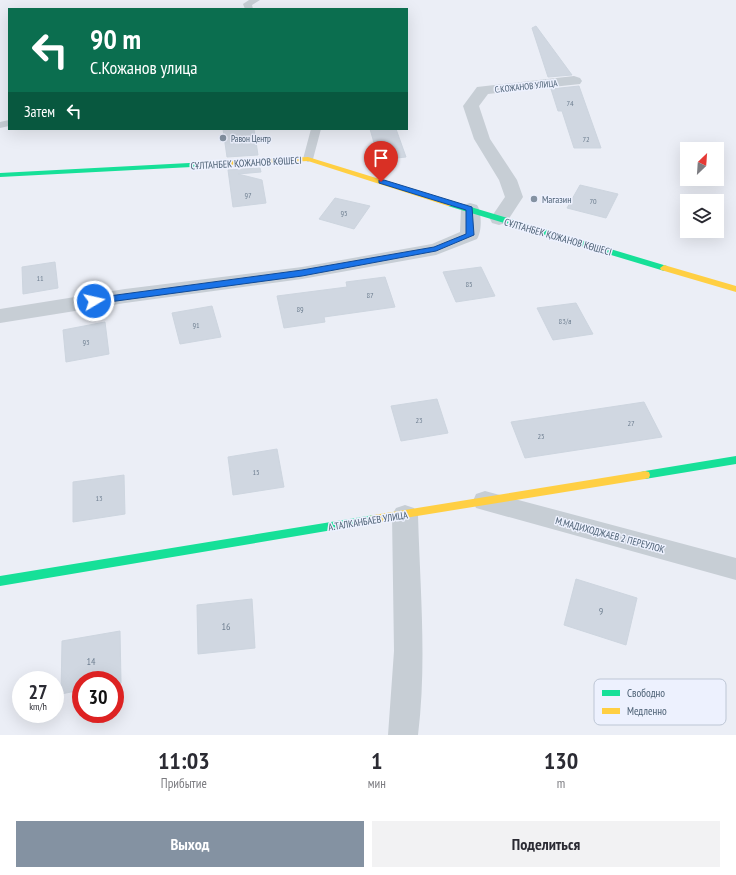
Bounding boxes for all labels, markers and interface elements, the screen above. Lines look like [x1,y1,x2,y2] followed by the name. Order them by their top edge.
[90,20,141,57] text: 90 m
[24,24,76,76] icon: left
[90,56,198,79] text: С.Кожанов улица
[494,77,559,95] street label: С.КОЖАНОВ УЛИЦА
[566,98,574,108] house number: 74
[63,100,85,122] icon: left
[24,102,55,121] text: Затем
[218,133,228,143] marker: Равон Центр
[231,133,271,144] place label: Равон Центр
[582,134,590,144] house number: 72
[364,141,398,182] pin
[680,142,724,186] north arrow
[680,142,724,238] map controls
[370,147,392,169] icon: arrive
[190,154,302,172] street label: СҰЛТАНБЕК ҚОЖАНОВ КӨШЕСІ
[244,190,252,200] house number: 97
[542,193,572,206] place label: Магазин
[529,194,539,204] marker: Магазин
[680,194,724,238] button: layers
[589,196,597,206] house number: 70
[340,208,348,218] house number: 95
[503,215,613,259] street label: СҰЛТАНБЕК ҚОЖАНОВ КӨШЕСІ
[36,273,44,283] house number: 11
[465,279,473,289] house number: 85
[73,280,115,322] position arrow
[366,290,374,300] house number: 87
[296,304,304,314] house number: 89
[559,316,571,326] house number: 83/а
[192,320,200,330] house number: 91
[82,337,90,347] house number: 93
[415,415,423,425] house number: 23
[627,418,635,428] house number: 27
[537,431,545,441] house number: 25
[252,467,260,477] house number: 15
[95,493,103,503] house number: 13
[327,508,409,534] street label: А.ТАЛКАНБАЕВ УЛИЦА
[554,514,666,556] street label: М.МАДИХОДЖАЕВ 2 ПЕРЕУЛОК
[599,605,603,618] house number: 9
[222,620,231,633] house number: 16
[87,655,96,668] house number: 14
[72,671,124,723] speed limit sign: 30
[28,679,48,705] text: 27
[594,679,726,725] legend
[627,686,665,700] text: Свободно
[29,700,47,713] text: km/h
[627,704,667,718] text: Медленно
[158,745,210,776] text: 11:03
[371,745,382,776] text: 1
[544,745,578,776] text: 130
[161,775,207,792] text: Прибытие
[368,775,386,792] text: мин
[557,775,565,792] text: m
[16,821,364,867] button: Выход
[372,821,720,867] button: Поделиться

